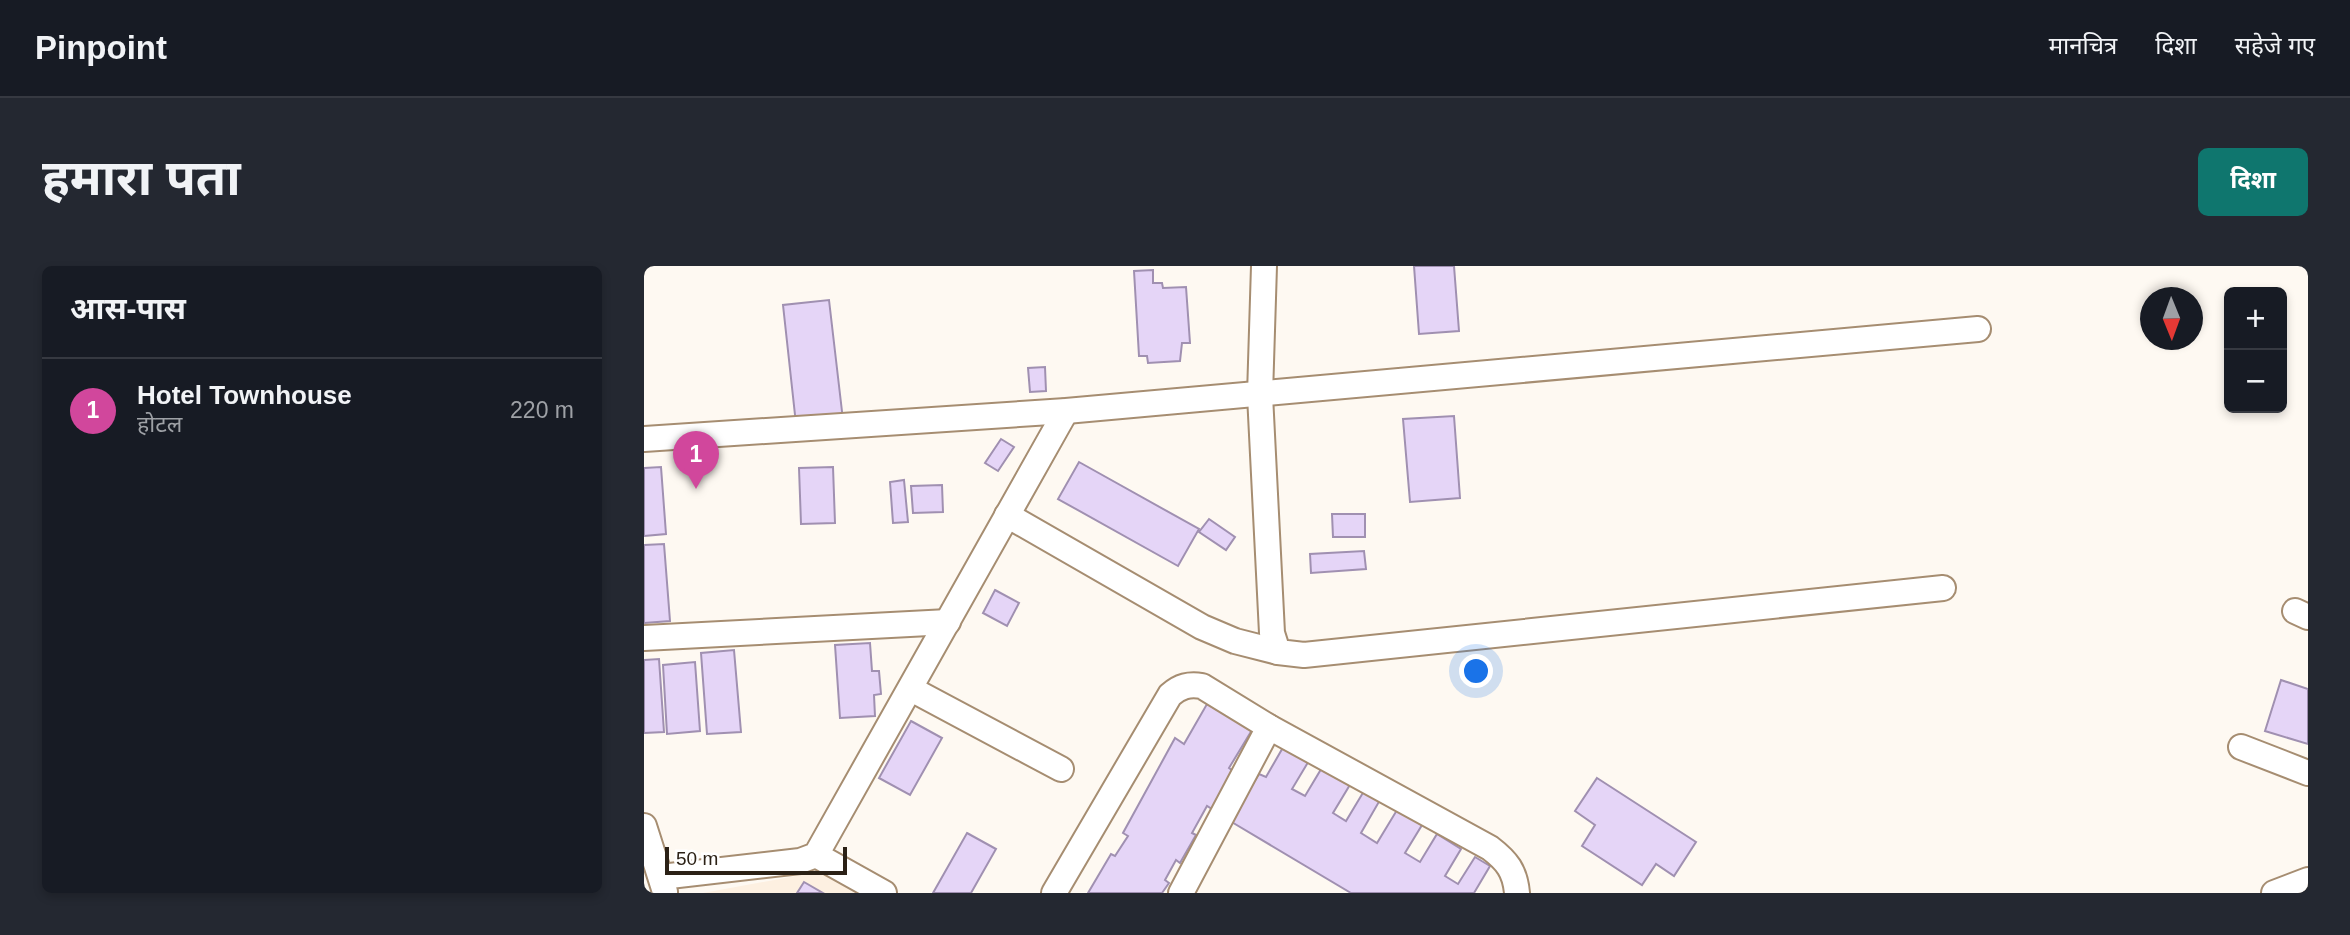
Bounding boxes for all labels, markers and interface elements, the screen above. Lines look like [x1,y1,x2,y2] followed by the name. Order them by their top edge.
[35,29,167,66] text: Pinpoint
[2049,32,2117,59] text: मानचित्र
[2155,32,2197,59] text: दिशा
[2235,32,2315,59] text: सहेजे गए
[2198,148,2308,216] button: दिशा
[42,151,241,205] text: हमारा पता
[2140,287,2203,350] north arrow
[2224,287,2287,413] map controls
[2224,287,2287,350] button: +
[70,292,186,325] text: आस-पास
[2224,350,2287,413] button: −
[137,380,352,410] text: Hotel Townhouse
[87,397,99,423] text: 1
[510,397,574,423] text: 220 m
[137,411,182,437] text: होटल
[673,431,719,489] pin: 1
[1459,654,1493,688] your location
[665,844,847,876] scale bar
[676,848,718,869] text: 50 m

